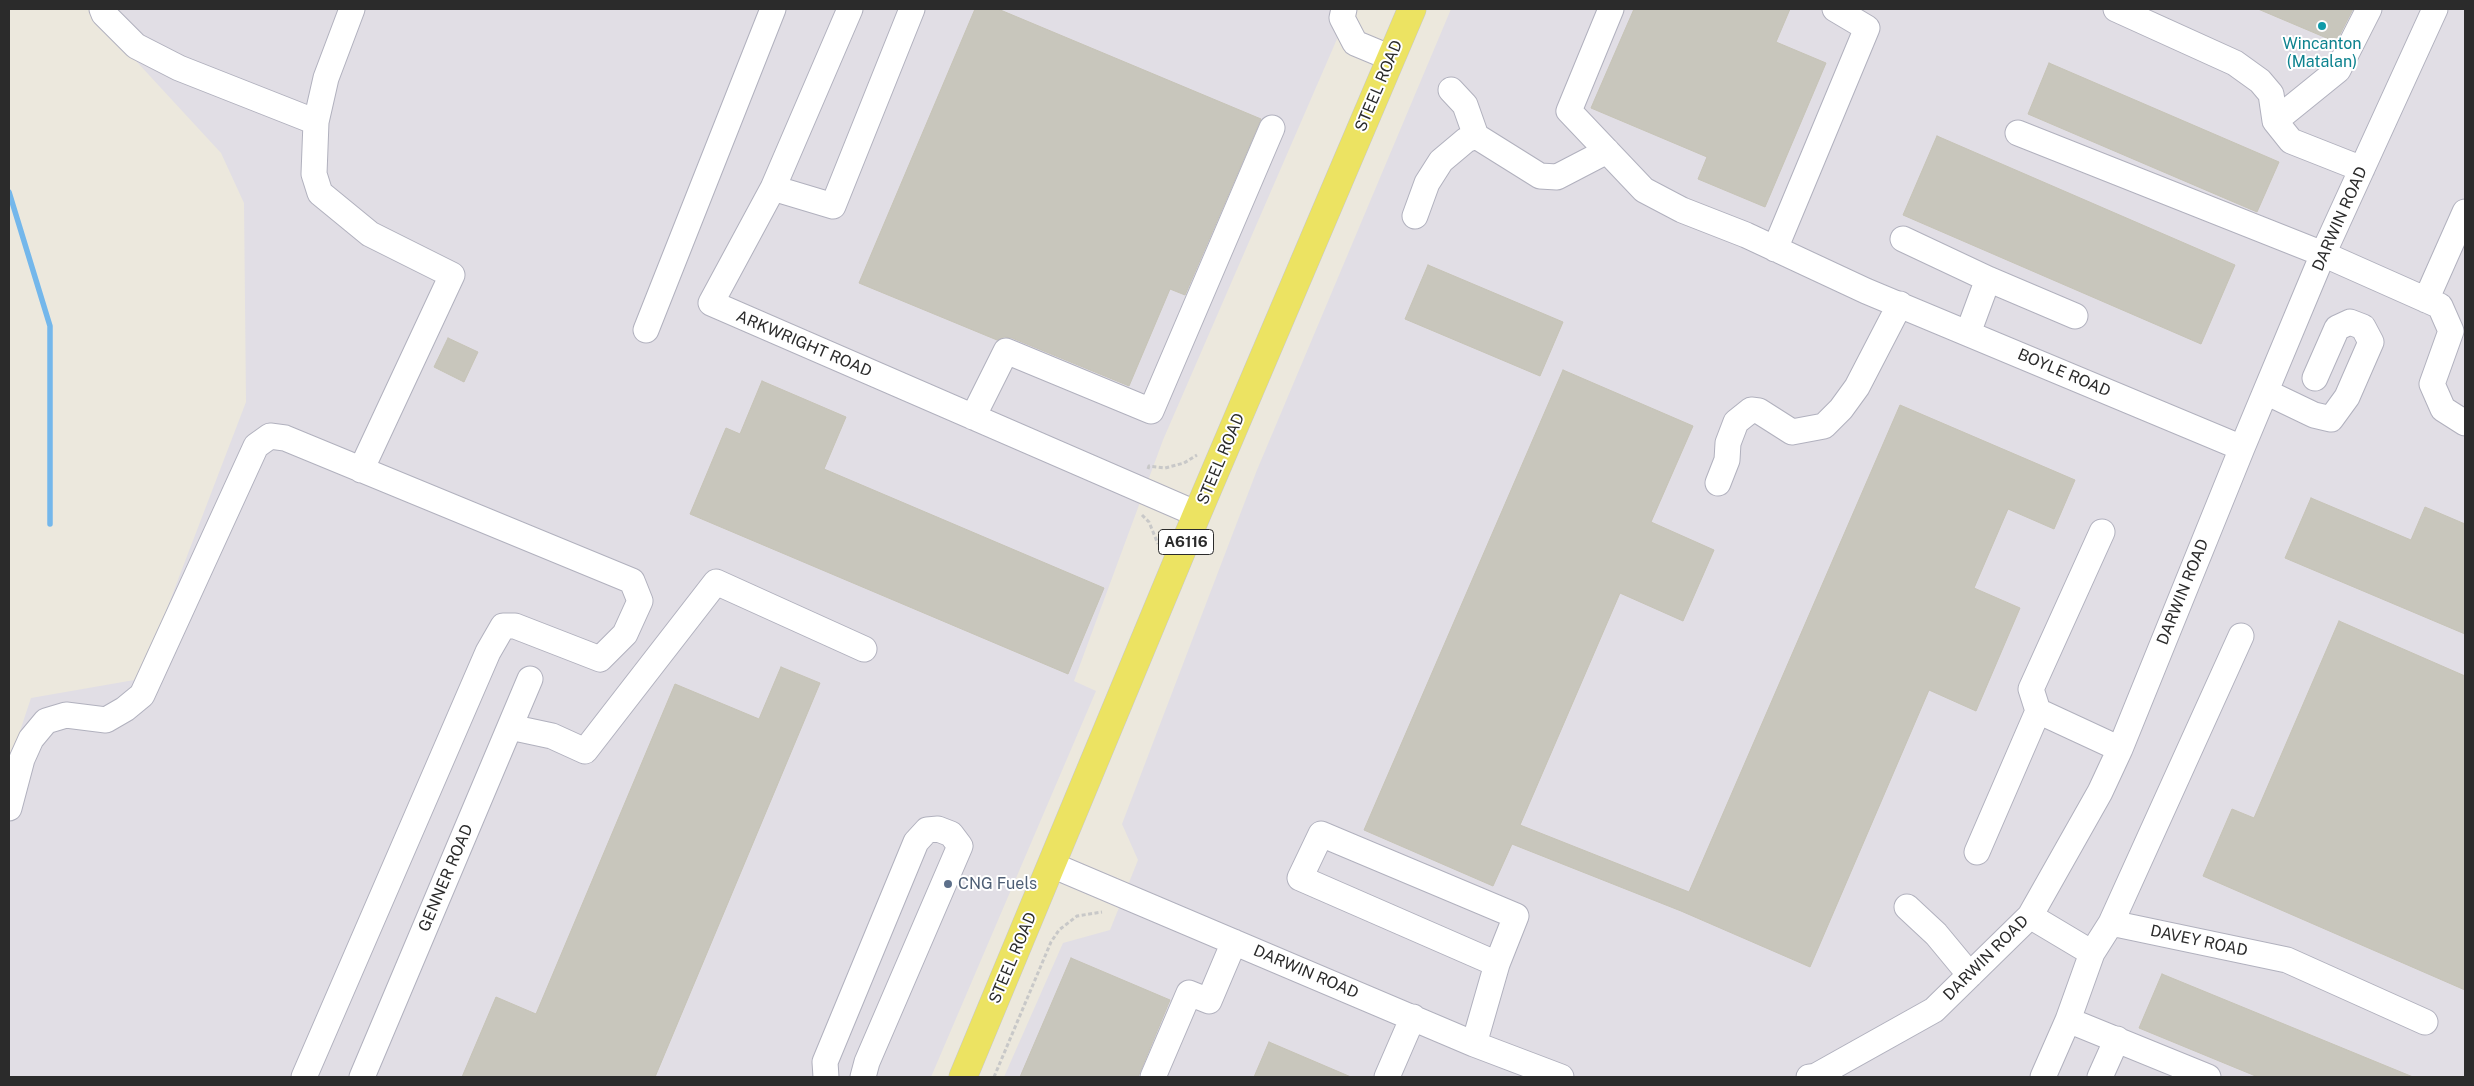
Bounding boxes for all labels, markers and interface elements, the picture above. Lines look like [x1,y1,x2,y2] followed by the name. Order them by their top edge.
[2316,20,2328,32] marker: Wincanton (Matalan)
[2282,34,2362,72] place label: Wincanton (Matalan)
[1351,37,1407,135] street label: STEEL ROAD
[2308,164,2372,274] street label: DARWIN ROAD
[733,307,875,381] street label: ARKWRIGHT ROAD
[2015,345,2113,401] street label: BOYLE ROAD
[1193,410,1249,508] street label: STEEL ROAD
[1158,530,1214,554] road number: A6116
[2153,536,2213,648] street label: DARWIN ROAD
[415,821,477,935] street label: GENNER ROAD
[958,874,1037,894] place label: CNG Fuels
[942,878,954,890] marker: CNG Fuels
[985,909,1041,1007] street label: STEEL ROAD
[1939,911,2033,1005] street label: DARWIN ROAD
[2149,921,2249,961] street label: DAVEY ROAD
[1251,941,1361,1003] street label: DARWIN ROAD

